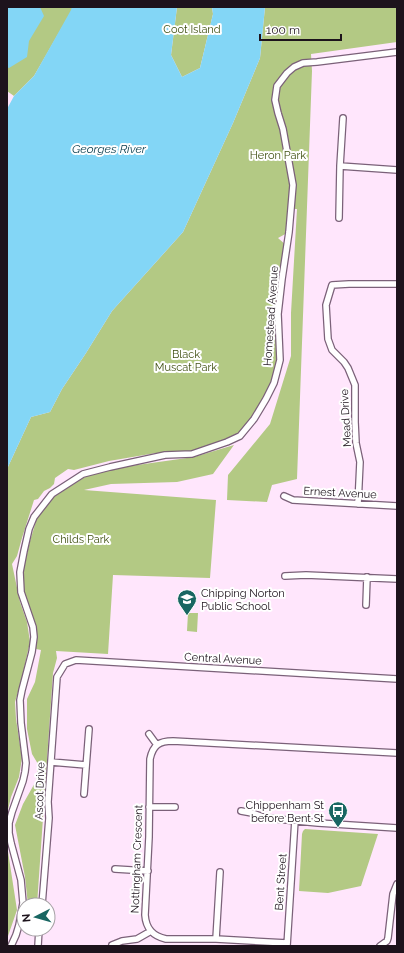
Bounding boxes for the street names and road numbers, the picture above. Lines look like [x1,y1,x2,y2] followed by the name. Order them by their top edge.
[261,265,281,367] street label: Homestead Avenue
[338,388,354,447] street label: Mead Drive
[303,485,378,501] street label: Ernest Avenue
[184,650,263,668] street label: Central Avenue
[32,761,48,820] street label: Ascot Drive
[129,804,145,914] street label: Nottingham Crescent
[273,853,289,911] street label: Bent Street

